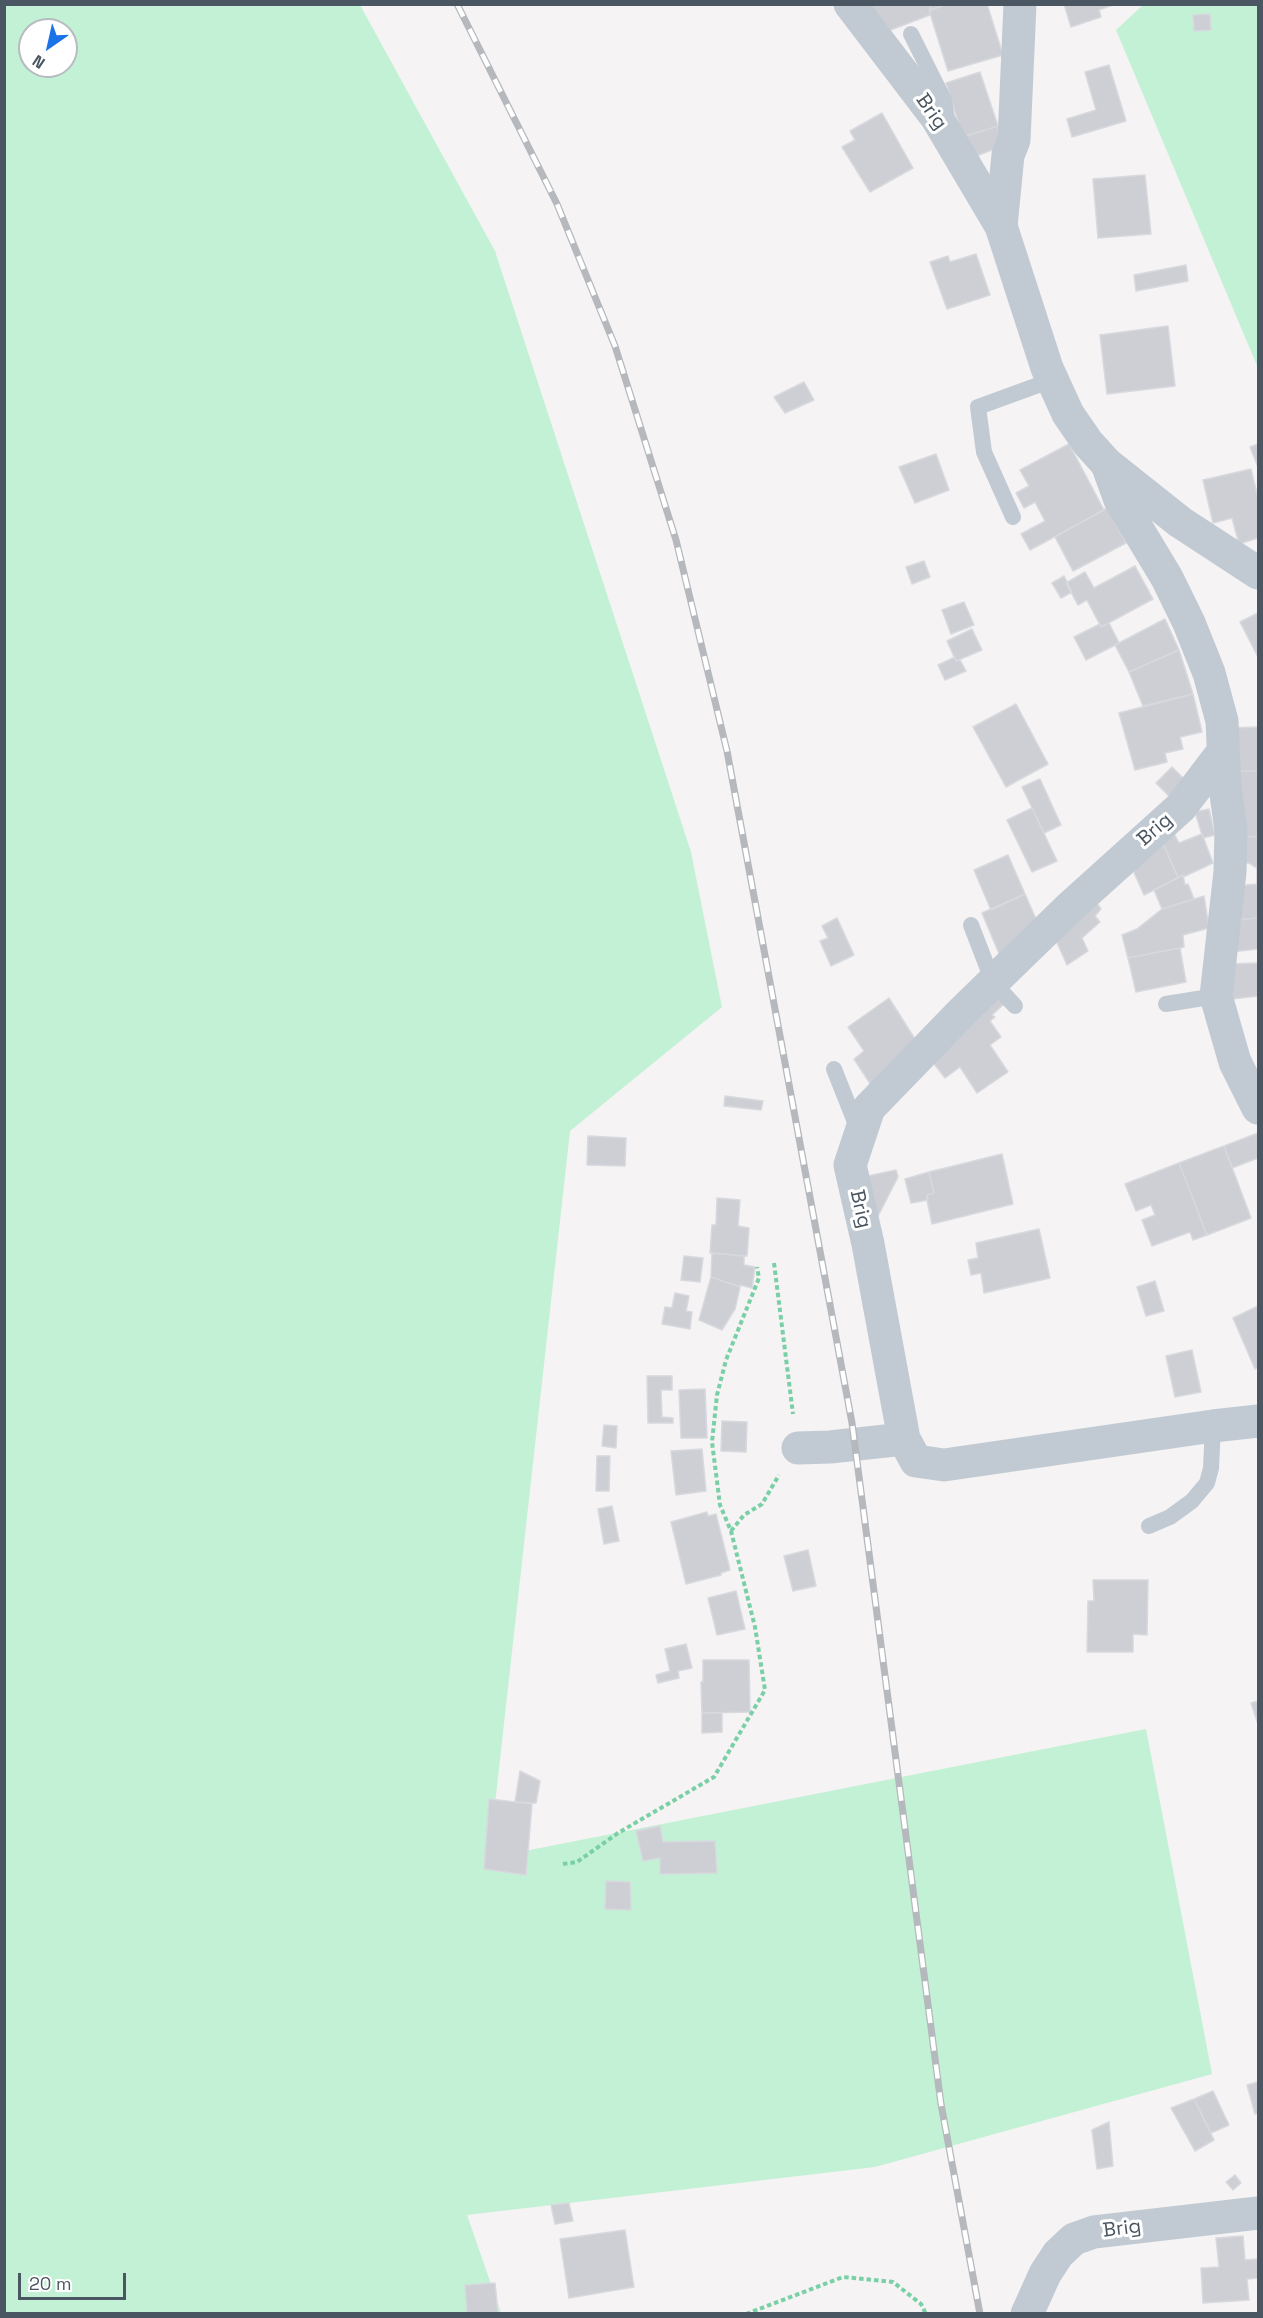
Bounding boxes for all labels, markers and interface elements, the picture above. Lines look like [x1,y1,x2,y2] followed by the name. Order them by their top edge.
[18,18,78,78] north arrow
[28,50,49,73] text: N
[910,89,952,135] street label: Brig
[1133,808,1177,852] street label: Brig
[844,1188,876,1230] street label: Brig
[1101,2215,1143,2243] street label: Brig
[21,2261,129,2299] scale bar
[29,2272,72,2295] text: 20 m

